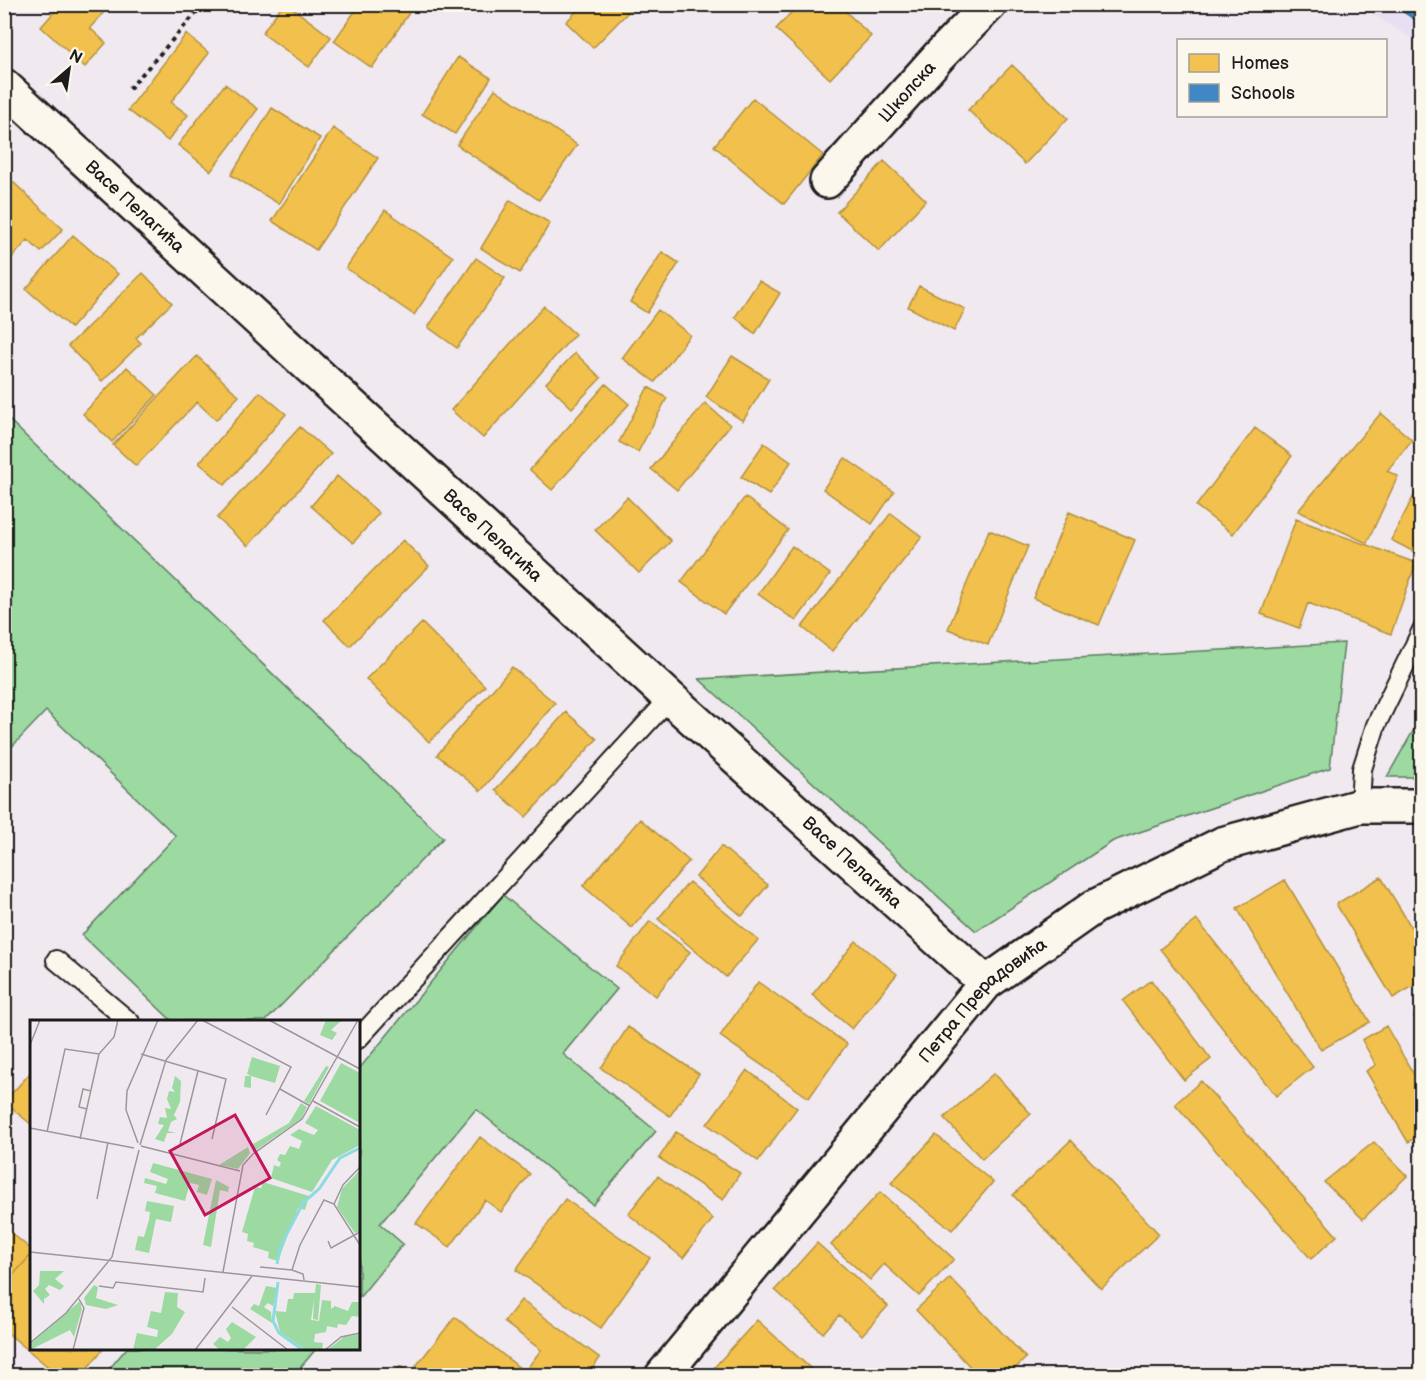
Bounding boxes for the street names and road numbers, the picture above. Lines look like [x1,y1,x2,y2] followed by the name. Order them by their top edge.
[875,57,941,127] street label: Школска
[81,156,189,258] street label: Васе Пелагића
[439,485,547,587] street label: Васе Пелагића
[798,813,906,913] street label: Васе Пелагића
[915,934,1051,1067] street label: Петра Прерадовића

